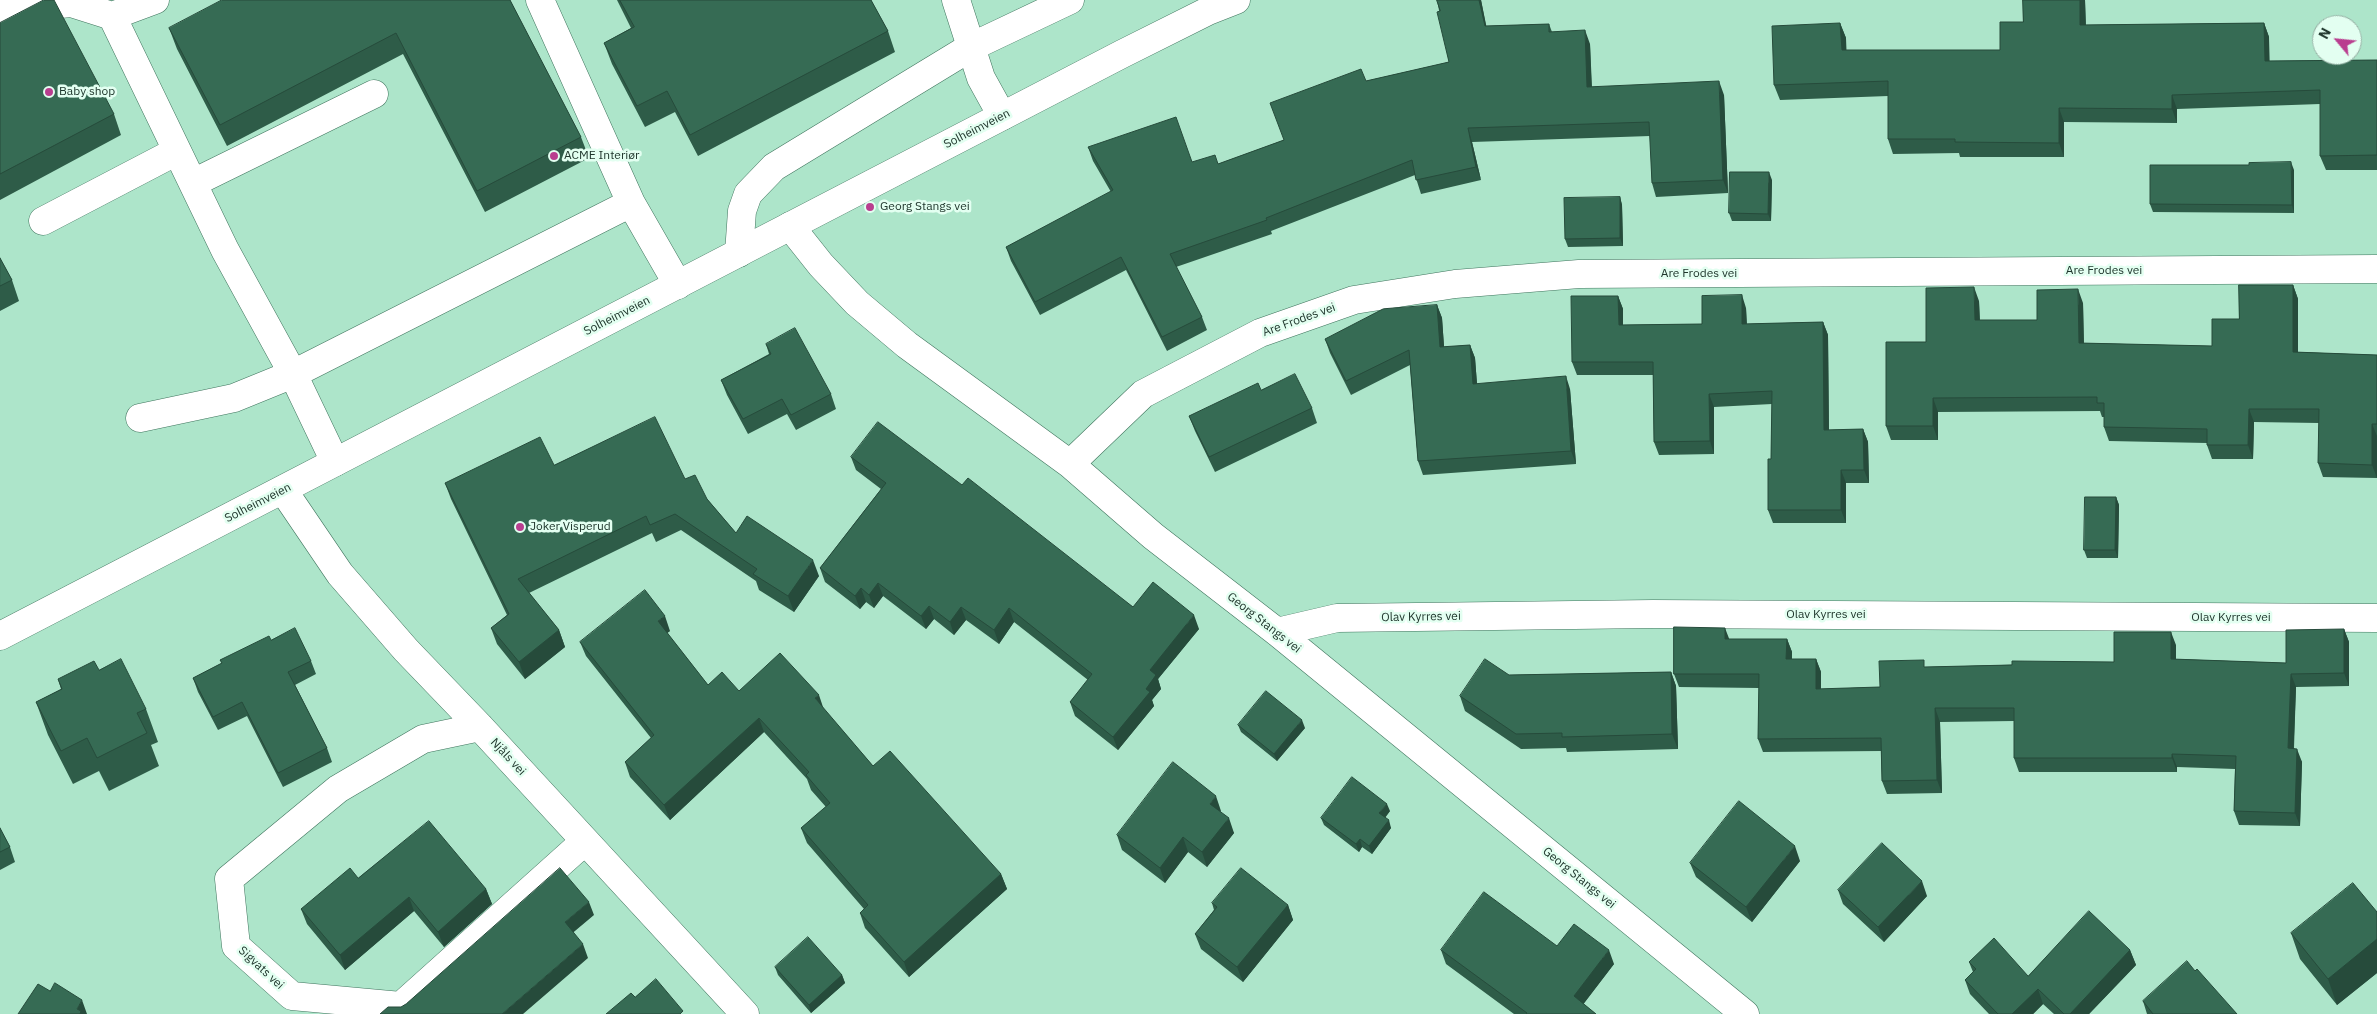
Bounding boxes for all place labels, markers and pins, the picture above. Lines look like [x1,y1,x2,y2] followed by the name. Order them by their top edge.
[59,85,115,99] place label: Baby shop
[43,86,55,98] marker: Baby shop
[564,149,640,163] place label: ACME Interiør
[548,150,560,162] marker: ACME Interiør
[880,200,970,214] place label: Georg Stangs vei
[864,201,876,213] marker: Georg Stangs vei
[530,520,611,534] place label: Joker Visperud
[514,521,526,533] marker: Joker Visperud

